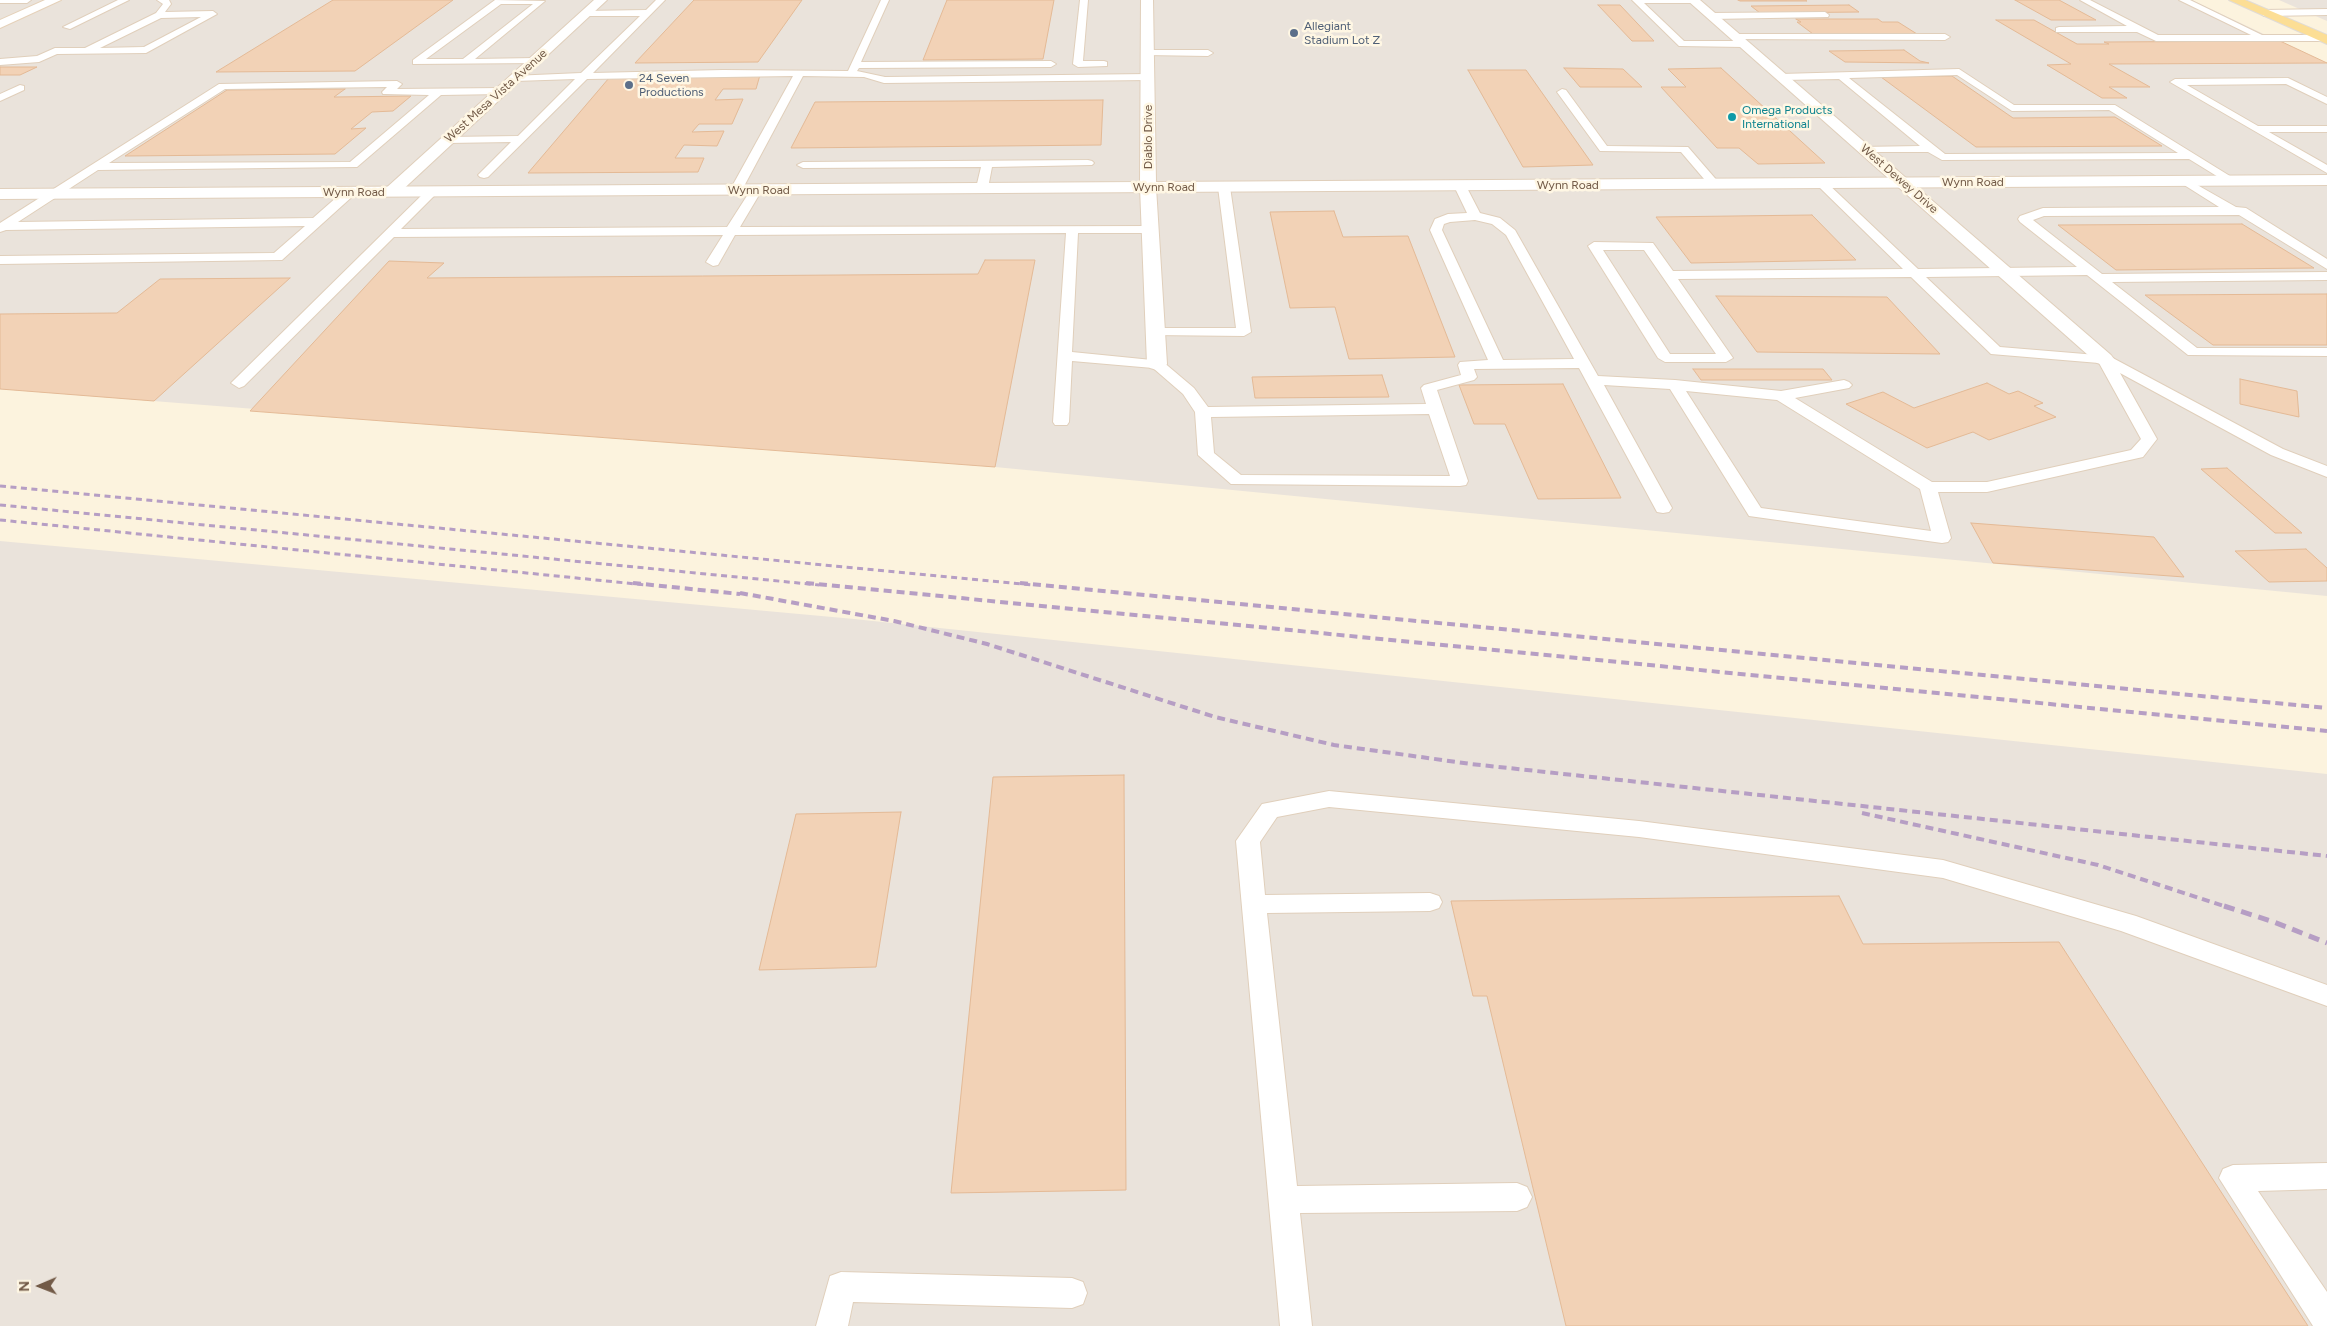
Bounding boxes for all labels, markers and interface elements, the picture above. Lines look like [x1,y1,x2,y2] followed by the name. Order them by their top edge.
[1304,19,1380,47] place label: Allegiant Stadium Lot Z
[1288,27,1300,39] marker: Allegiant Stadium Lot Z
[442,46,550,146] street label: West Mesa Vista Avenue
[639,71,704,99] place label: 24 Seven Productions
[623,79,635,91] marker: 24 Seven Productions
[1742,103,1832,131] place label: Omega Products International
[1141,105,1155,169] street label: Diablo Drive
[1726,111,1738,123] marker: Omega Products International
[1857,141,1941,217] street label: West Dewey Drive
[1942,175,2004,189] street label: Wynn Road
[1537,178,1599,192] street label: Wynn Road
[1133,180,1195,194] street label: Wynn Road
[728,183,790,197] street label: Wynn Road
[323,185,385,199] street label: Wynn Road
[15,1261,65,1311] north arrow
[16,1281,33,1292] text: N

